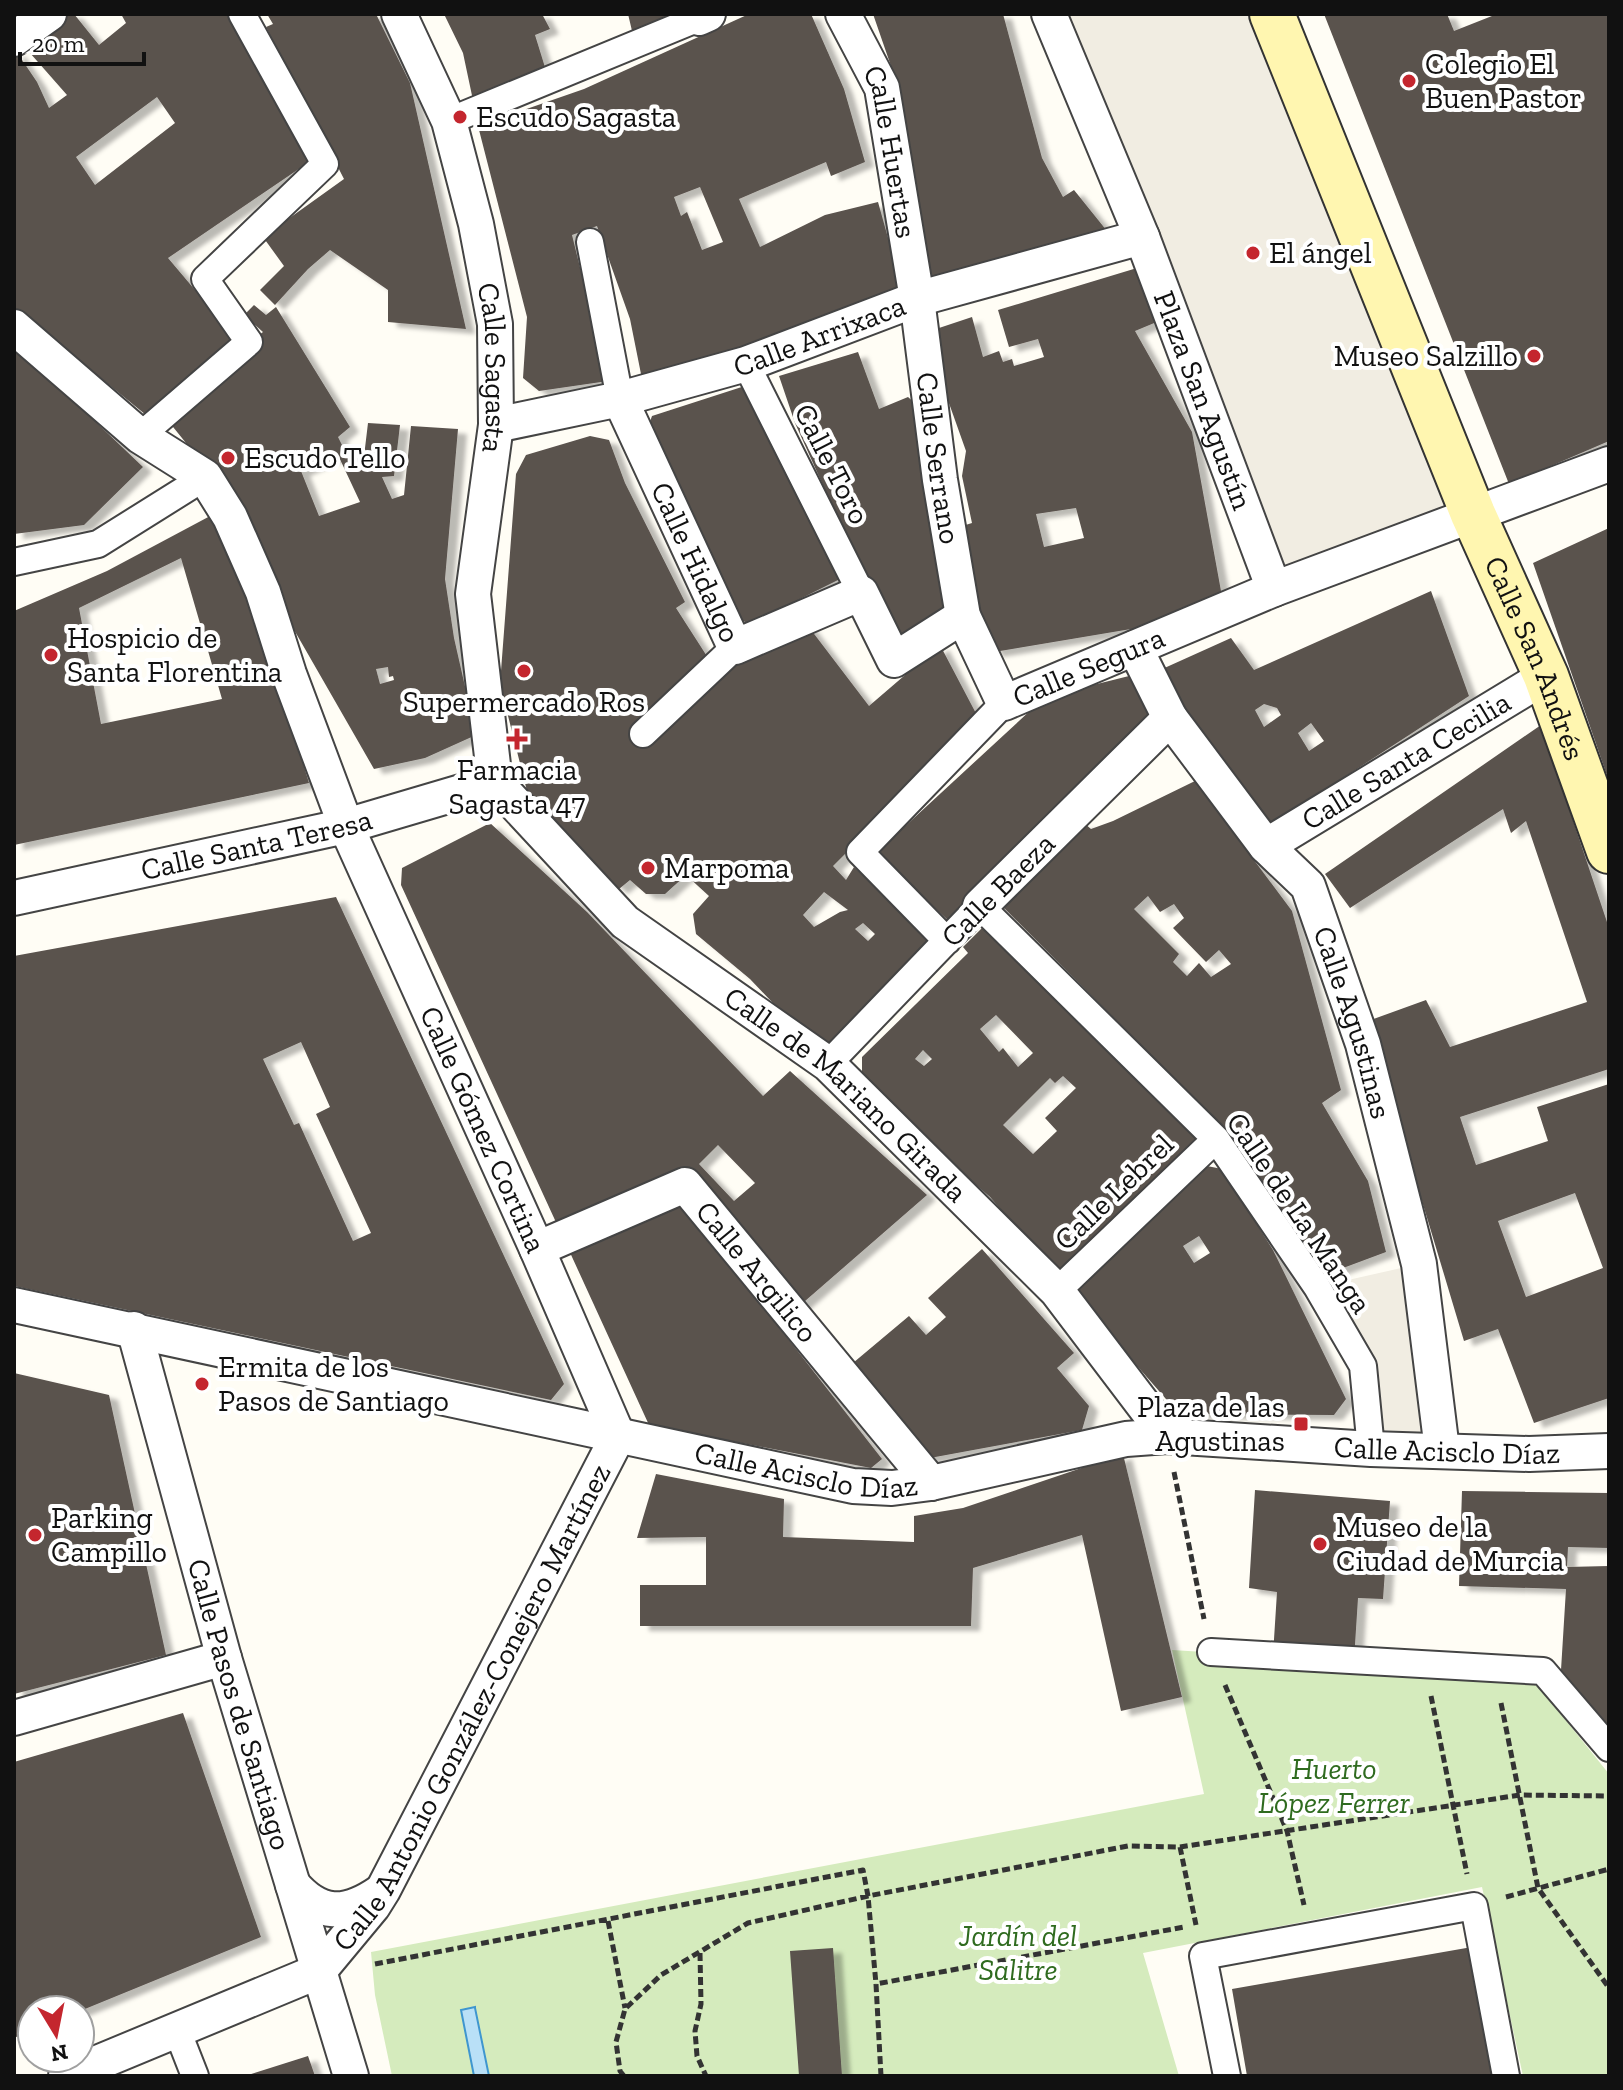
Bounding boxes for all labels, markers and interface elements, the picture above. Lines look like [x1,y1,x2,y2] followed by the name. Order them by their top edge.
[20,16,144,66] scale bar
[32,29,85,58] text: 20 m
[1425,46,1582,116] place label: Colegio El Buen Pastor
[855,59,925,241] street label: Calle Huertas
[1400,72,1418,90] marker: Colegio El Buen Pastor
[476,99,676,135] place label: Escudo Sagasta
[451,108,469,126] marker: Escudo Sagasta
[1269,235,1372,271] place label: El ángel
[1244,244,1262,262] marker: El ángel
[469,279,514,455] street label: Calle Sagasta
[1146,286,1261,515] street label: Plaza San Agustín
[730,287,911,385] street label: Calle Arrixaca
[1334,338,1518,374] place label: Museo Salzillo
[1525,347,1543,365] marker: Museo Salzillo
[908,370,969,547] street label: Calle Serrano
[786,398,878,530] street label: Calle Toro
[244,440,406,476] place label: Escudo Tello
[219,449,237,467] marker: Escudo Tello
[643,476,748,648] street label: Calle Hidalgo
[1476,551,1593,765] street label: Calle San Andrés
[1007,619,1170,715] street label: Calle Segura
[67,620,282,690] place label: Hospicio de Santa Florentina
[42,646,60,664] marker: Hospicio de Santa Florentina
[515,662,533,680] marker: Supermercado Ros
[403,684,645,720] place label: Supermercado Ros
[1295,684,1517,838] street label: Calle Santa Cecilia
[508,730,526,748] marker: Farmacia Sagasta 47
[449,752,585,822] place label: Farmacia Sagasta 47
[137,801,376,888] street label: Calle Santa Teresa
[934,826,1062,954] street label: Calle Baeza
[664,850,790,886] place label: Marpoma
[639,859,657,877] marker: Marpoma
[1305,922,1399,1122] street label: Calle Agustinas
[717,979,975,1210] street label: Calle de Mariano Girada
[412,1001,554,1258] street label: Calle Gómez Cortina
[1218,1106,1380,1320] street label: Calle de La Manga
[1047,1126,1181,1258] street label: Calle Lebrel
[688,1194,826,1350] street label: Calle Argilico
[218,1349,449,1419] place label: Ermita de los Pasos de Santiago
[193,1375,211,1393] marker: Ermita de los Pasos de Santiago
[1137,1389,1285,1459] place label: Plaza de las Agustinas
[1292,1415,1310,1433] marker: Plaza de las Agustinas
[1333,1429,1561,1472] street label: Calle Acisclo Díaz
[691,1434,920,1506] street label: Calle Acisclo Díaz
[325,1458,618,1958] street label: Calle Antonio González-Conejero Martínez
[51,1500,167,1570] place label: Parking Campillo
[1336,1509,1564,1579] place label: Museo de la Ciudad de Murcia
[26,1526,44,1544] marker: Parking Campillo
[1311,1535,1329,1553] marker: Museo de la Ciudad de Murcia
[180,1555,299,1854] street label: Calle Pasos de Santiago
[1258,1751,1411,1821] park label: Huerto López Ferrer
[958,1918,1077,1988] park label: Jardín del Salitre
[16,1994,96,2074] north arrow
[49,2038,70,2068] text: N

